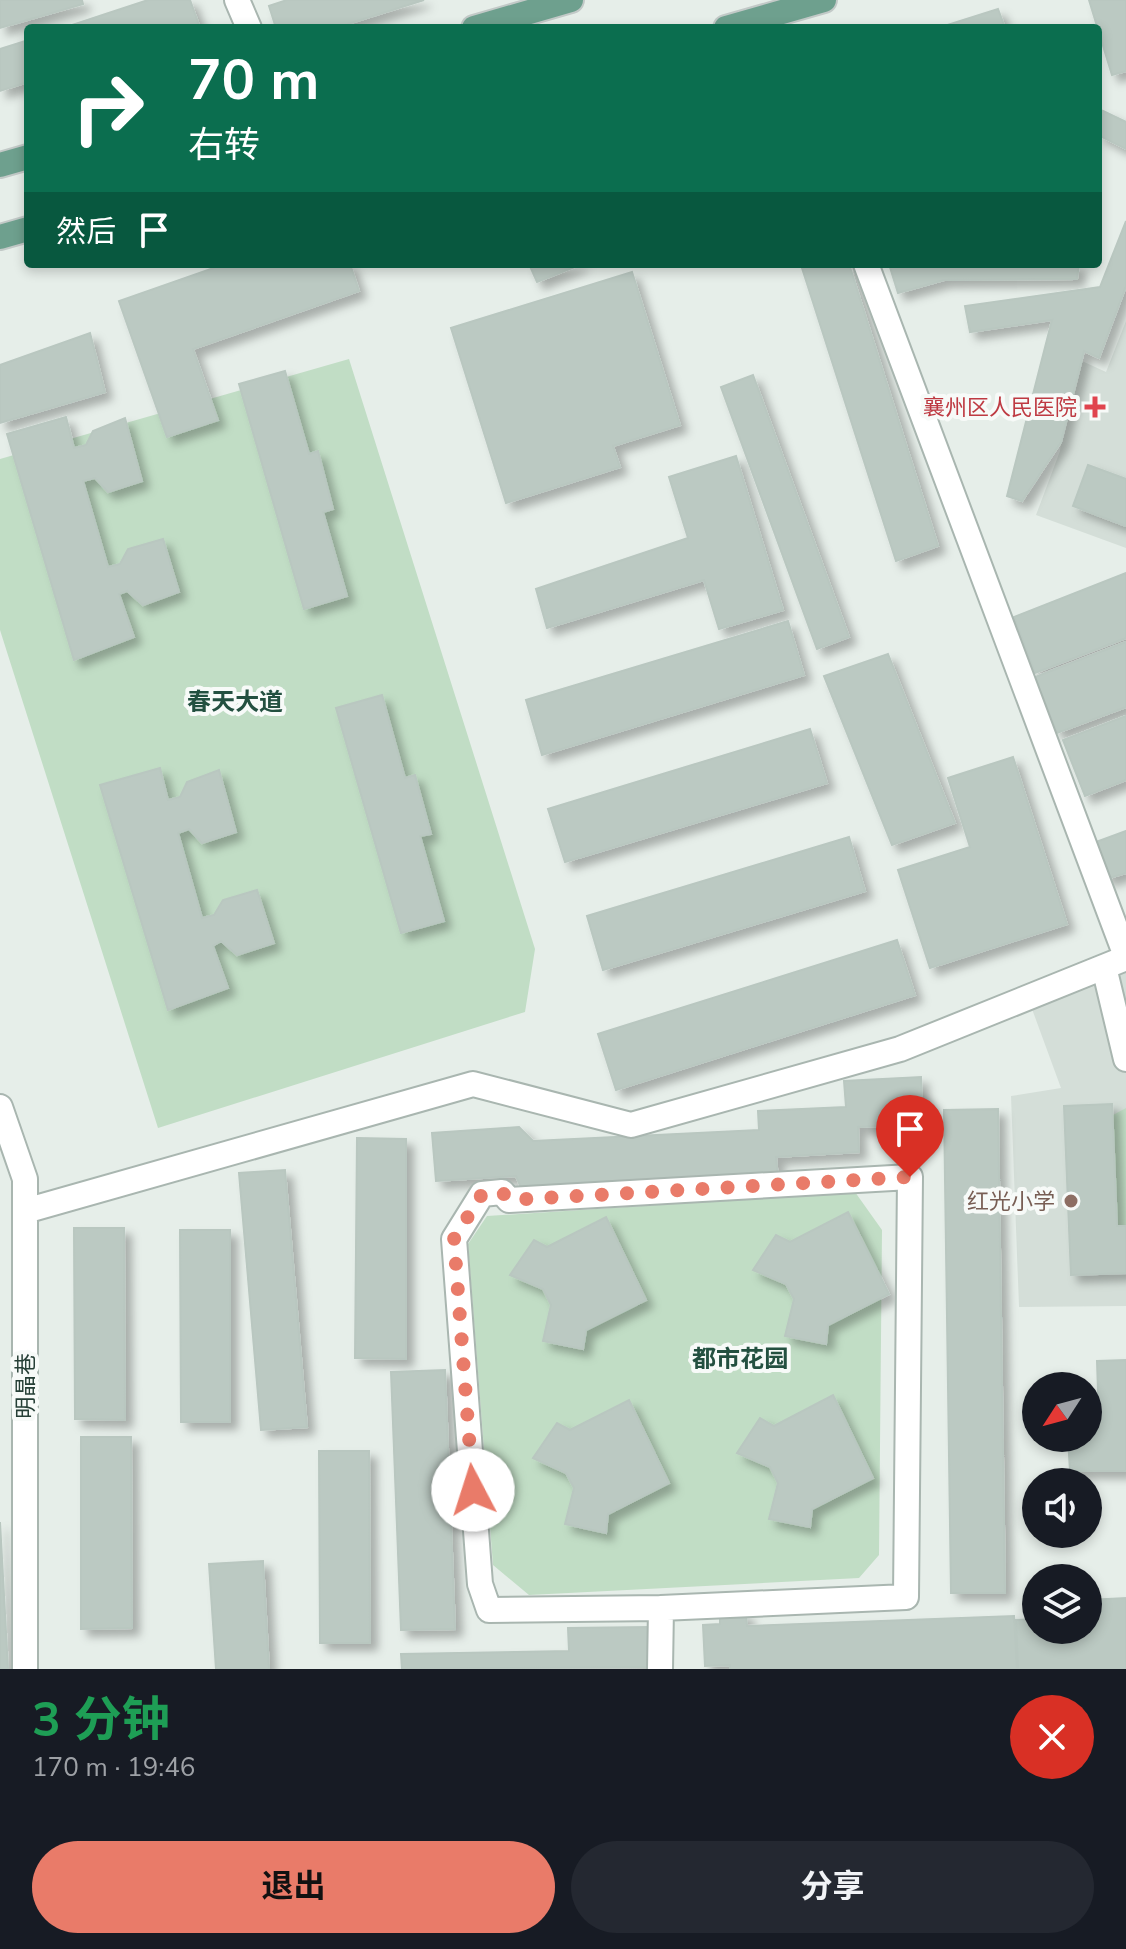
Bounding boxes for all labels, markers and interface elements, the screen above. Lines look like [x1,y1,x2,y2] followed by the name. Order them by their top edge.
[188,42,319,119] text: 70 m
[56,56,160,160] icon: right
[188,121,260,170] text: 右转
[132,208,176,252] icon: arrive
[56,212,116,253] text: 然后
[923,393,1077,423] place label: 襄州区人民医院
[1084,396,1106,418] marker: 襄州区人民医院
[187,686,283,718] district label: 春天大道
[876,1095,944,1177] pin
[888,1107,932,1151] icon: arrive
[967,1187,1055,1217] place label: 红光小学
[1062,1192,1080,1210] marker: 红光小学
[692,1343,788,1375] district label: 都市花园
[11,1353,41,1419] street label: 明晶巷
[1022,1372,1102,1452] north arrow
[1022,1372,1102,1644] map controls
[431,1448,515,1532] position arrow
[1022,1468,1102,1548] button: sound
[1022,1564,1102,1644] button: layers
[32,1687,170,1753] text: 3 分钟
[1010,1695,1094,1779] button: close
[32,1750,195,1785] text: 170 m · 19:46
[32,1841,555,1933] button: 退出
[571,1841,1094,1933] button: 分享

